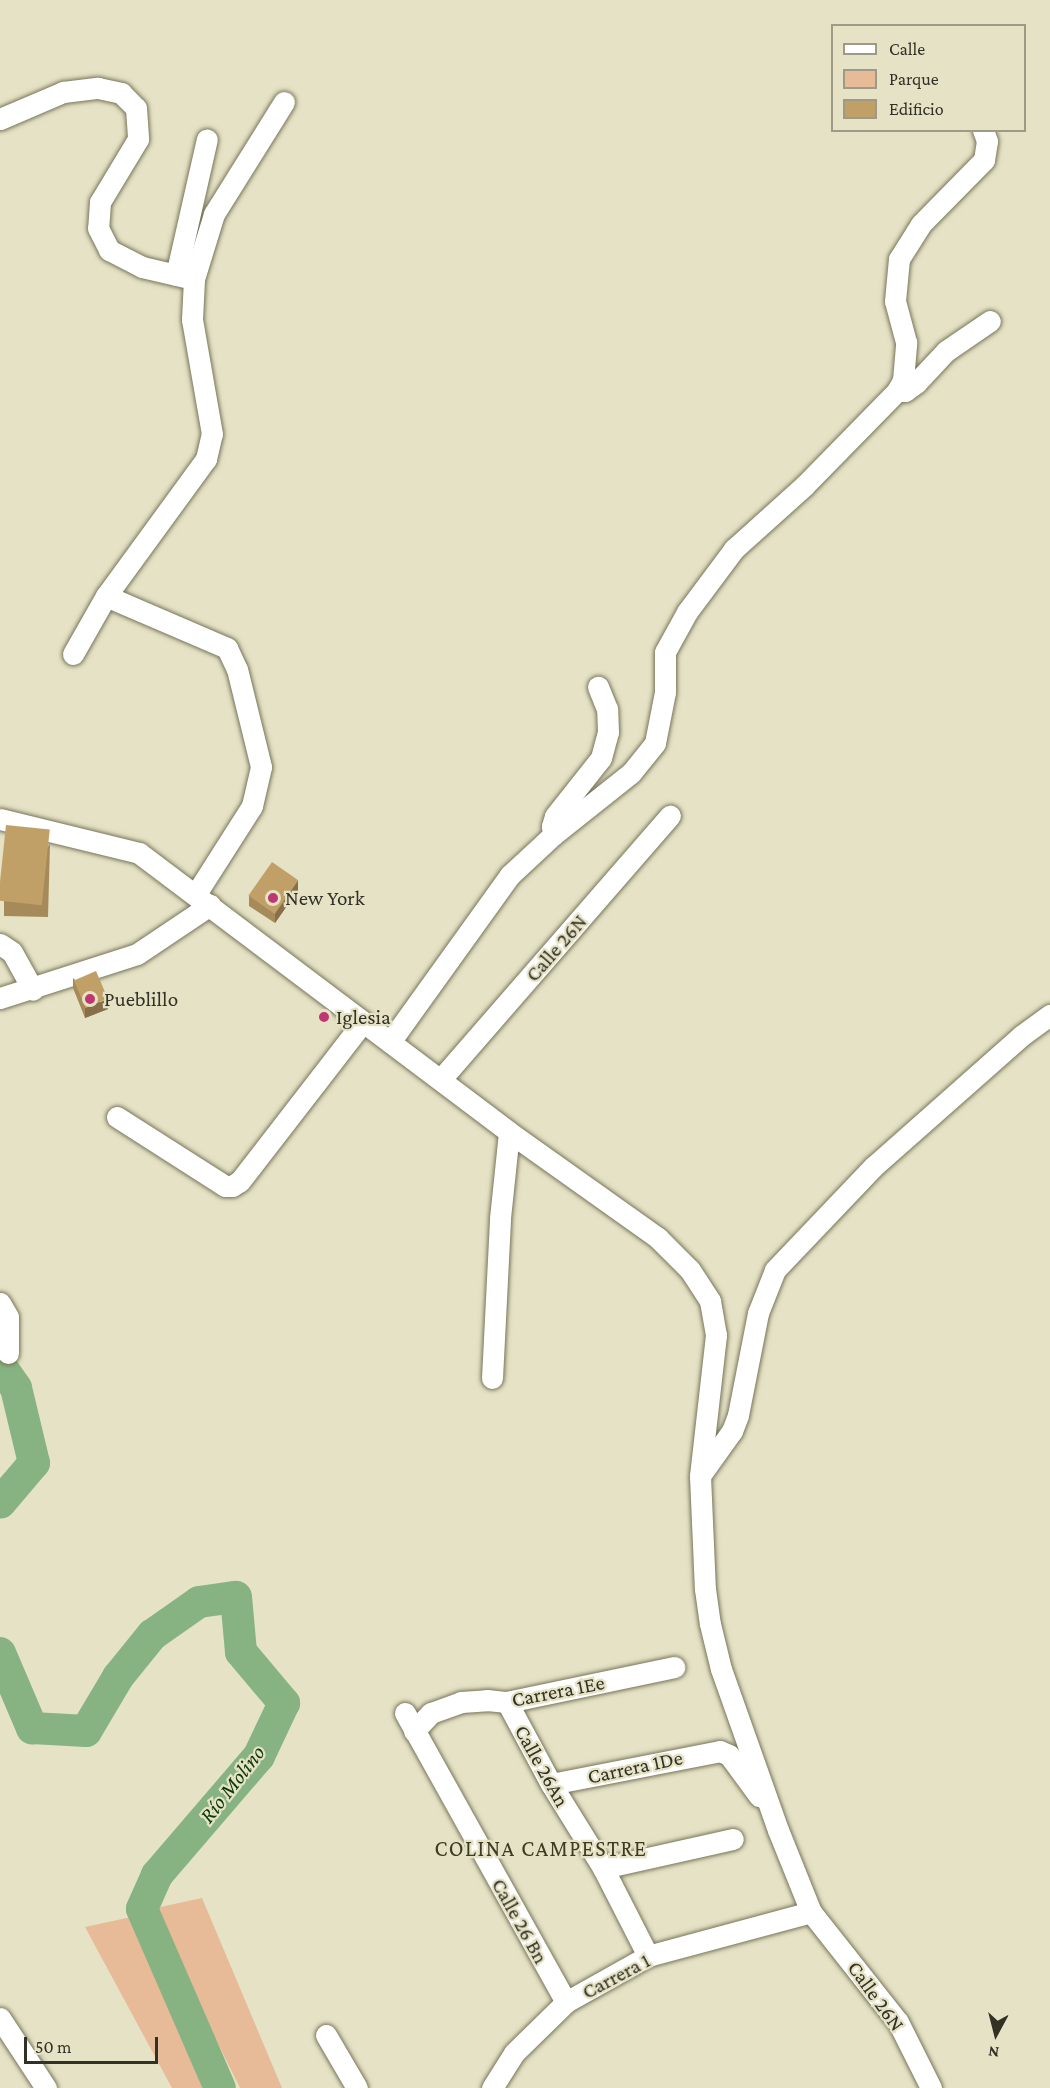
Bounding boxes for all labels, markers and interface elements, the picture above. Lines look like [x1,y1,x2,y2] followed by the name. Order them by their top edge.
[831,24,1026,132] legend
[889,39,925,59] text: Calle
[889,69,939,89] text: Parque
[889,99,944,119] text: Edificio
[285,885,365,911] place label: New York
[266,891,280,905] marker: New York
[520,909,592,987] street label: Calle 26N
[104,986,178,1012] place label: Pueblillo
[81,990,99,1008] marker: Pueblillo
[336,1004,391,1030] place label: Iglesia
[317,1010,331,1024] marker: Iglesia
[509,1670,607,1712] street label: Carrera 1Ee
[509,1721,575,1811] street label: Calle 26An
[194,1740,270,1828] water label: Río Molino
[585,1745,685,1789] street label: Carrera 1De
[434,1836,648,1862] district label: COLINA CAMPESTRE
[486,1874,554,1968] street label: Calle 26 Bn
[578,1948,654,2004] street label: Carrera 1
[842,1956,910,2036] street label: Calle 26N
[966,2004,1026,2064] north arrow
[27,2025,160,2063] scale bar
[35,2037,72,2057] text: 50 m
[987,2043,1000,2061] text: N

